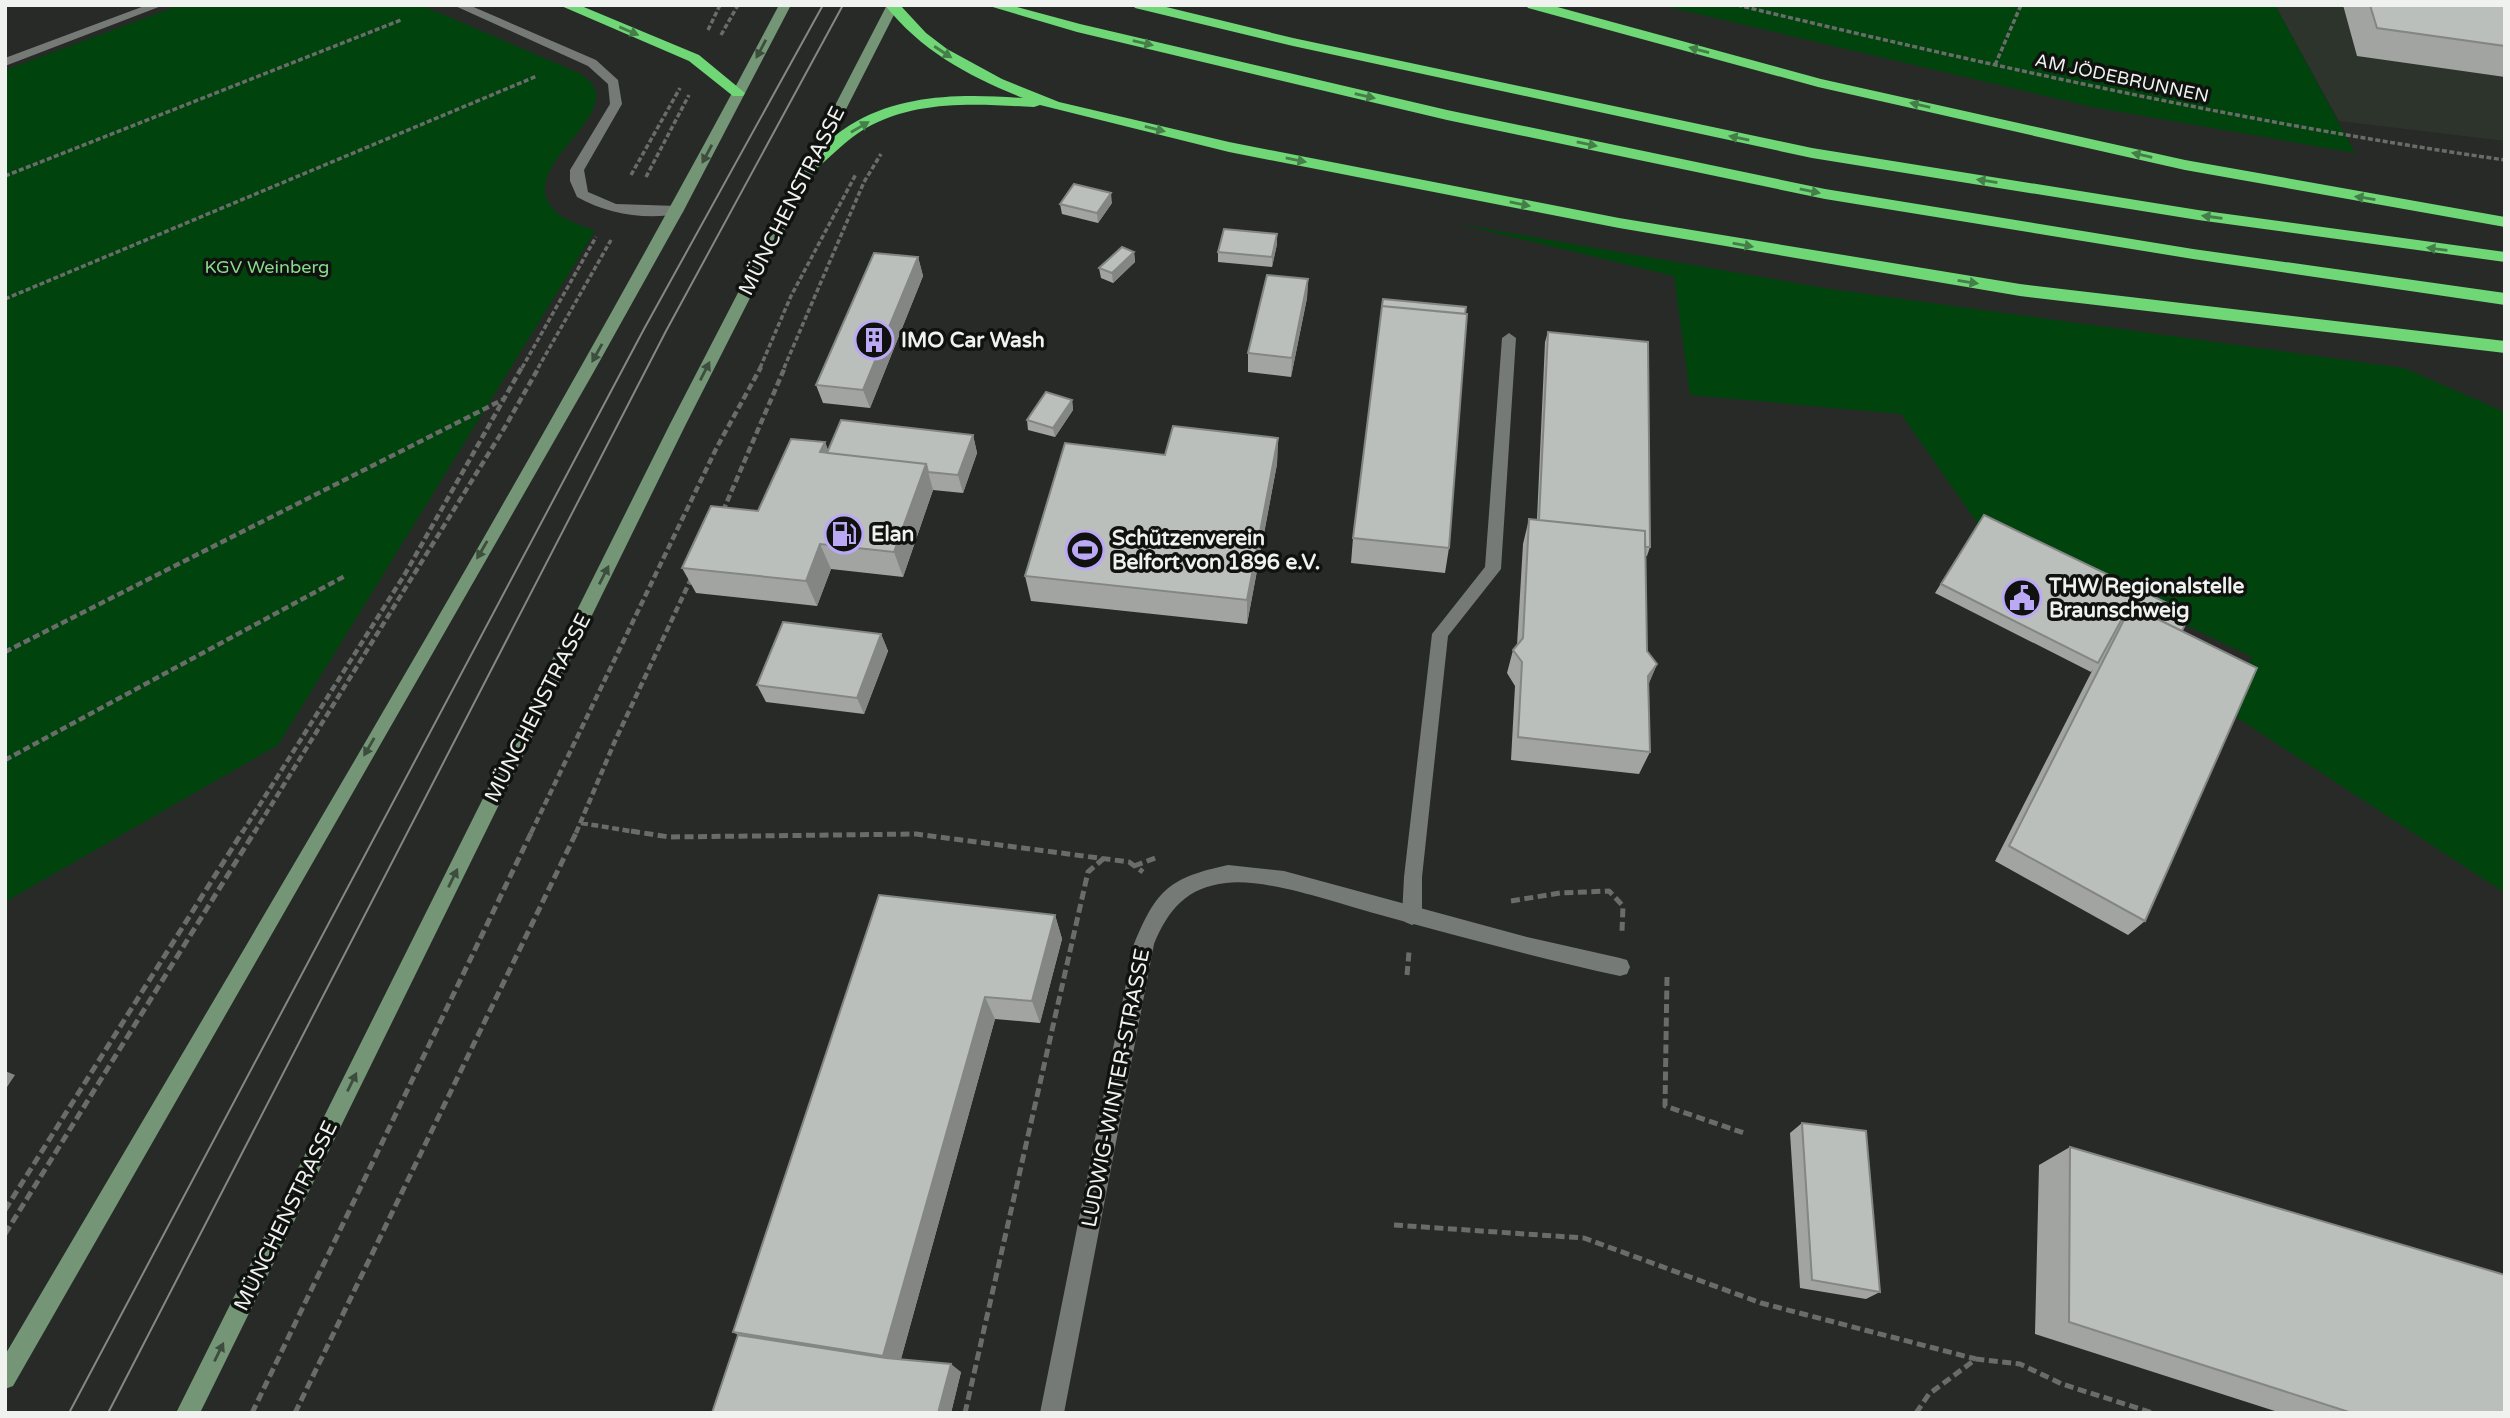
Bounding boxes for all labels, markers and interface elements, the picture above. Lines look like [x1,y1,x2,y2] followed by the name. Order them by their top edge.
[619,25,640,36] one-way arrow
[1132,38,1154,49] one-way arrow
[756,39,767,59] one-way arrow
[1688,44,1710,55] one-way arrow
[934,45,952,59] one-way arrow
[2033,49,2211,107] street label: AM JÖDEBRUNNEN
[1354,90,1376,101] one-way arrow
[1909,100,1931,111] one-way arrow
[734,102,850,300] street label: MÜNCHENSTRASSE
[851,121,870,133] one-way arrow
[1144,124,1166,135] one-way arrow
[1728,132,1750,143] one-way arrow
[1576,139,1598,150] one-way arrow
[701,144,712,164] one-way arrow
[2131,150,2153,161] one-way arrow
[1285,155,1307,166] one-way arrow
[1976,175,1998,186] one-way arrow
[1799,185,1821,196] one-way arrow
[2354,192,2376,203] one-way arrow
[1509,198,1531,209] one-way arrow
[2201,211,2223,222] one-way arrow
[1732,240,1754,251] one-way arrow
[2426,243,2448,254] one-way arrow
[205,256,329,278] park label: KGV Weinberg
[1957,277,1979,288] one-way arrow
[853,319,895,361] building icon: IMO Car Wash
[901,328,1045,353] place label: IMO Car Wash
[591,344,603,363] one-way arrow
[699,361,710,381] one-way arrow
[823,513,865,555] fuel station icon: Elan
[871,522,914,547] place label: Elan
[1112,526,1320,575] place label: Schützenverein Belfort von 1896 e.V.
[1064,529,1106,571] sports icon: Schützenverein Belfort von 1896 e.V.
[476,540,488,559] one-way arrow
[599,565,610,585] one-way arrow
[2048,574,2244,623] place label: THW Regionalstelle Braunschweig
[2001,577,2043,619] public building icon: THW Regionalstelle Braunschweig
[480,609,596,807] street label: MÜNCHENSTRASSE
[363,737,375,757] one-way arrow
[448,868,459,888] one-way arrow
[1077,947,1155,1229] street label: LUDWIG-WINTER-STRASSE
[347,1072,358,1092] one-way arrow
[229,1117,343,1315] street label: MÜNCHENSTRASSE
[213,1342,224,1362] one-way arrow

